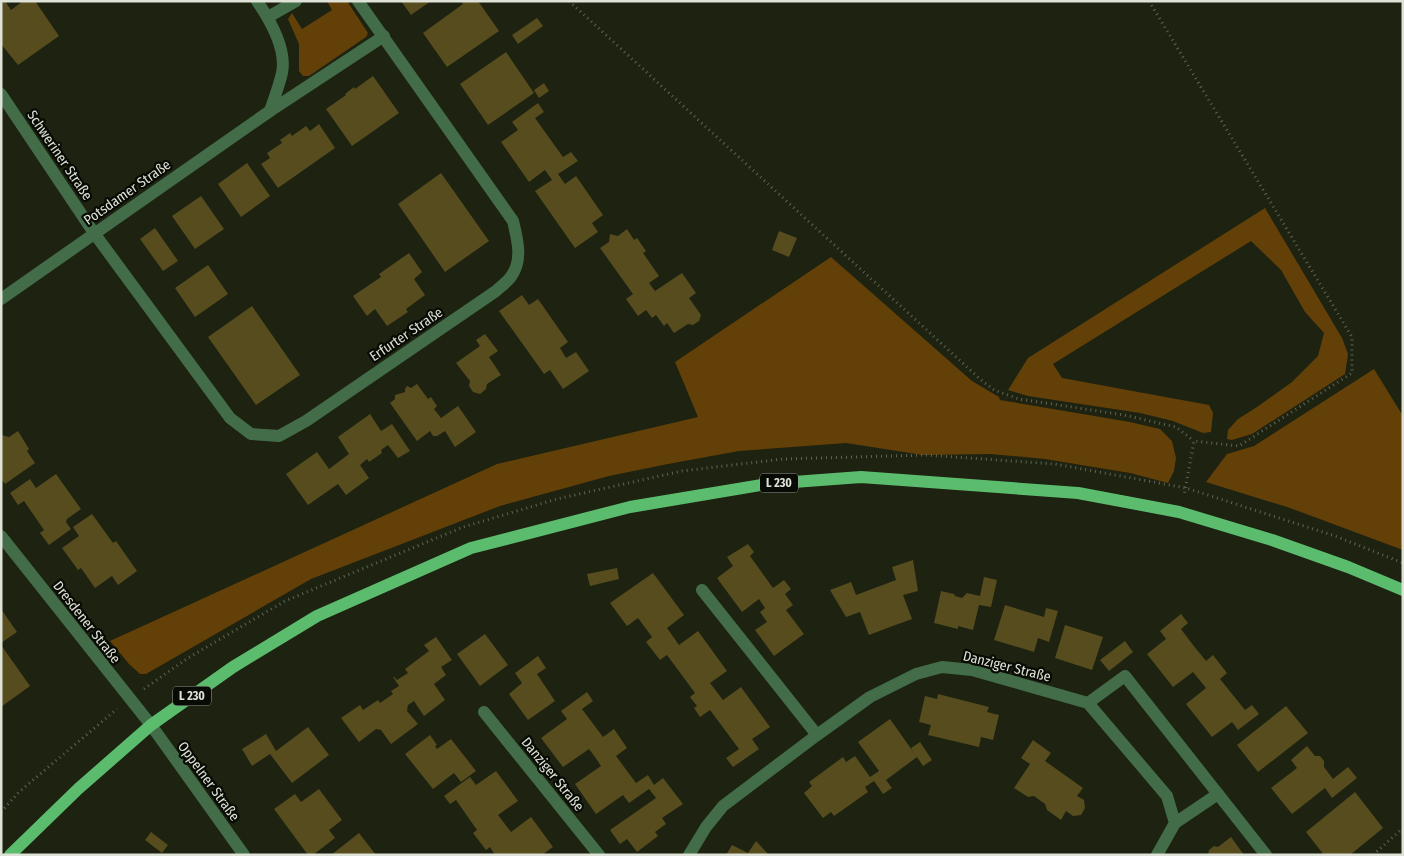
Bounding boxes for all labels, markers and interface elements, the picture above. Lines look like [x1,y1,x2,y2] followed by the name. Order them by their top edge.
[23,107,96,203] street label: Schweriner Straße
[81,156,174,229] street label: Potsdamer Straße
[366,304,446,365] street label: Erfurter Straße
[760,473,798,492] road number: L 230
[49,578,124,667] street label: Dresdener Straße
[961,647,1053,686] street label: Danziger Straße
[173,686,211,706] road number: L 230
[518,734,588,815] street label: Danziger Straße
[174,738,243,824] street label: Oppelner Straße

